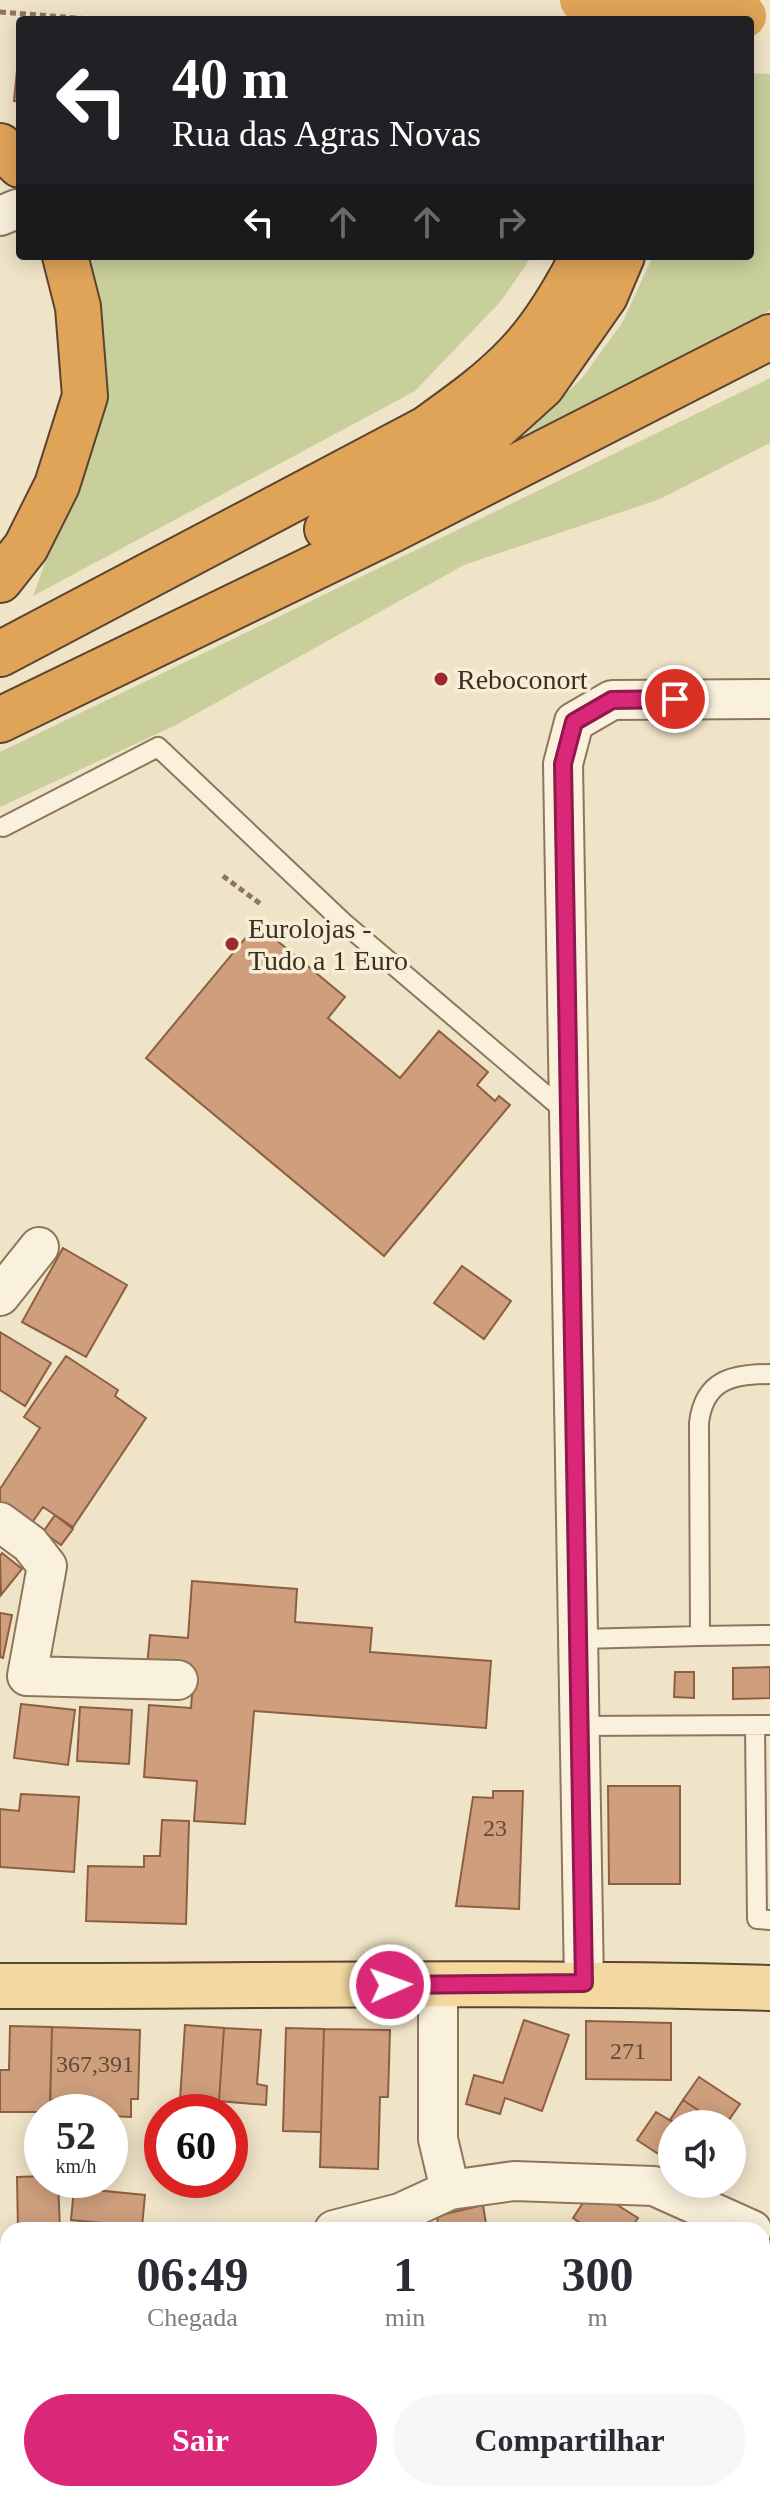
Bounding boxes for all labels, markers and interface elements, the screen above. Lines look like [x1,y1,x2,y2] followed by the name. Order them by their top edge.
[40,48,144,152] icon: left
[172,48,289,110] text: 40 m
[172,114,481,154] text: Rua das Agras Novas
[237,200,281,244] icon: left
[321,200,365,244] icon: ahead
[405,200,449,244] icon: ahead
[489,200,533,244] icon: right
[457,664,588,695] place label: Reboconort
[641,665,709,733] pin
[432,670,450,688] marker: Reboconort
[653,677,697,721] icon: arrive
[248,913,408,976] place label: Eurolojas - Tudo a 1 Euro
[223,935,241,953] marker: Eurolojas - Tudo a 1 Euro
[483,1815,507,1841] house number: 23
[348,1943,432,2027] position arrow
[610,2038,646,2064] house number: 271
[56,2051,134,2077] house number: 367,391
[144,2094,248,2198] speed limit sign: 60
[658,2110,746,2198] map controls
[658,2110,746,2198] button: sound
[56,2113,96,2158] text: 52
[55,2155,97,2177] text: km/h
[136,2248,248,2301] text: 06:49
[393,2248,417,2301] text: 1
[562,2248,634,2301] text: 300
[147,2303,238,2332] text: Chegada
[385,2303,425,2332] text: min
[587,2303,608,2332] text: m
[24,2394,377,2486] button: Sair
[393,2394,746,2486] button: Compartilhar

